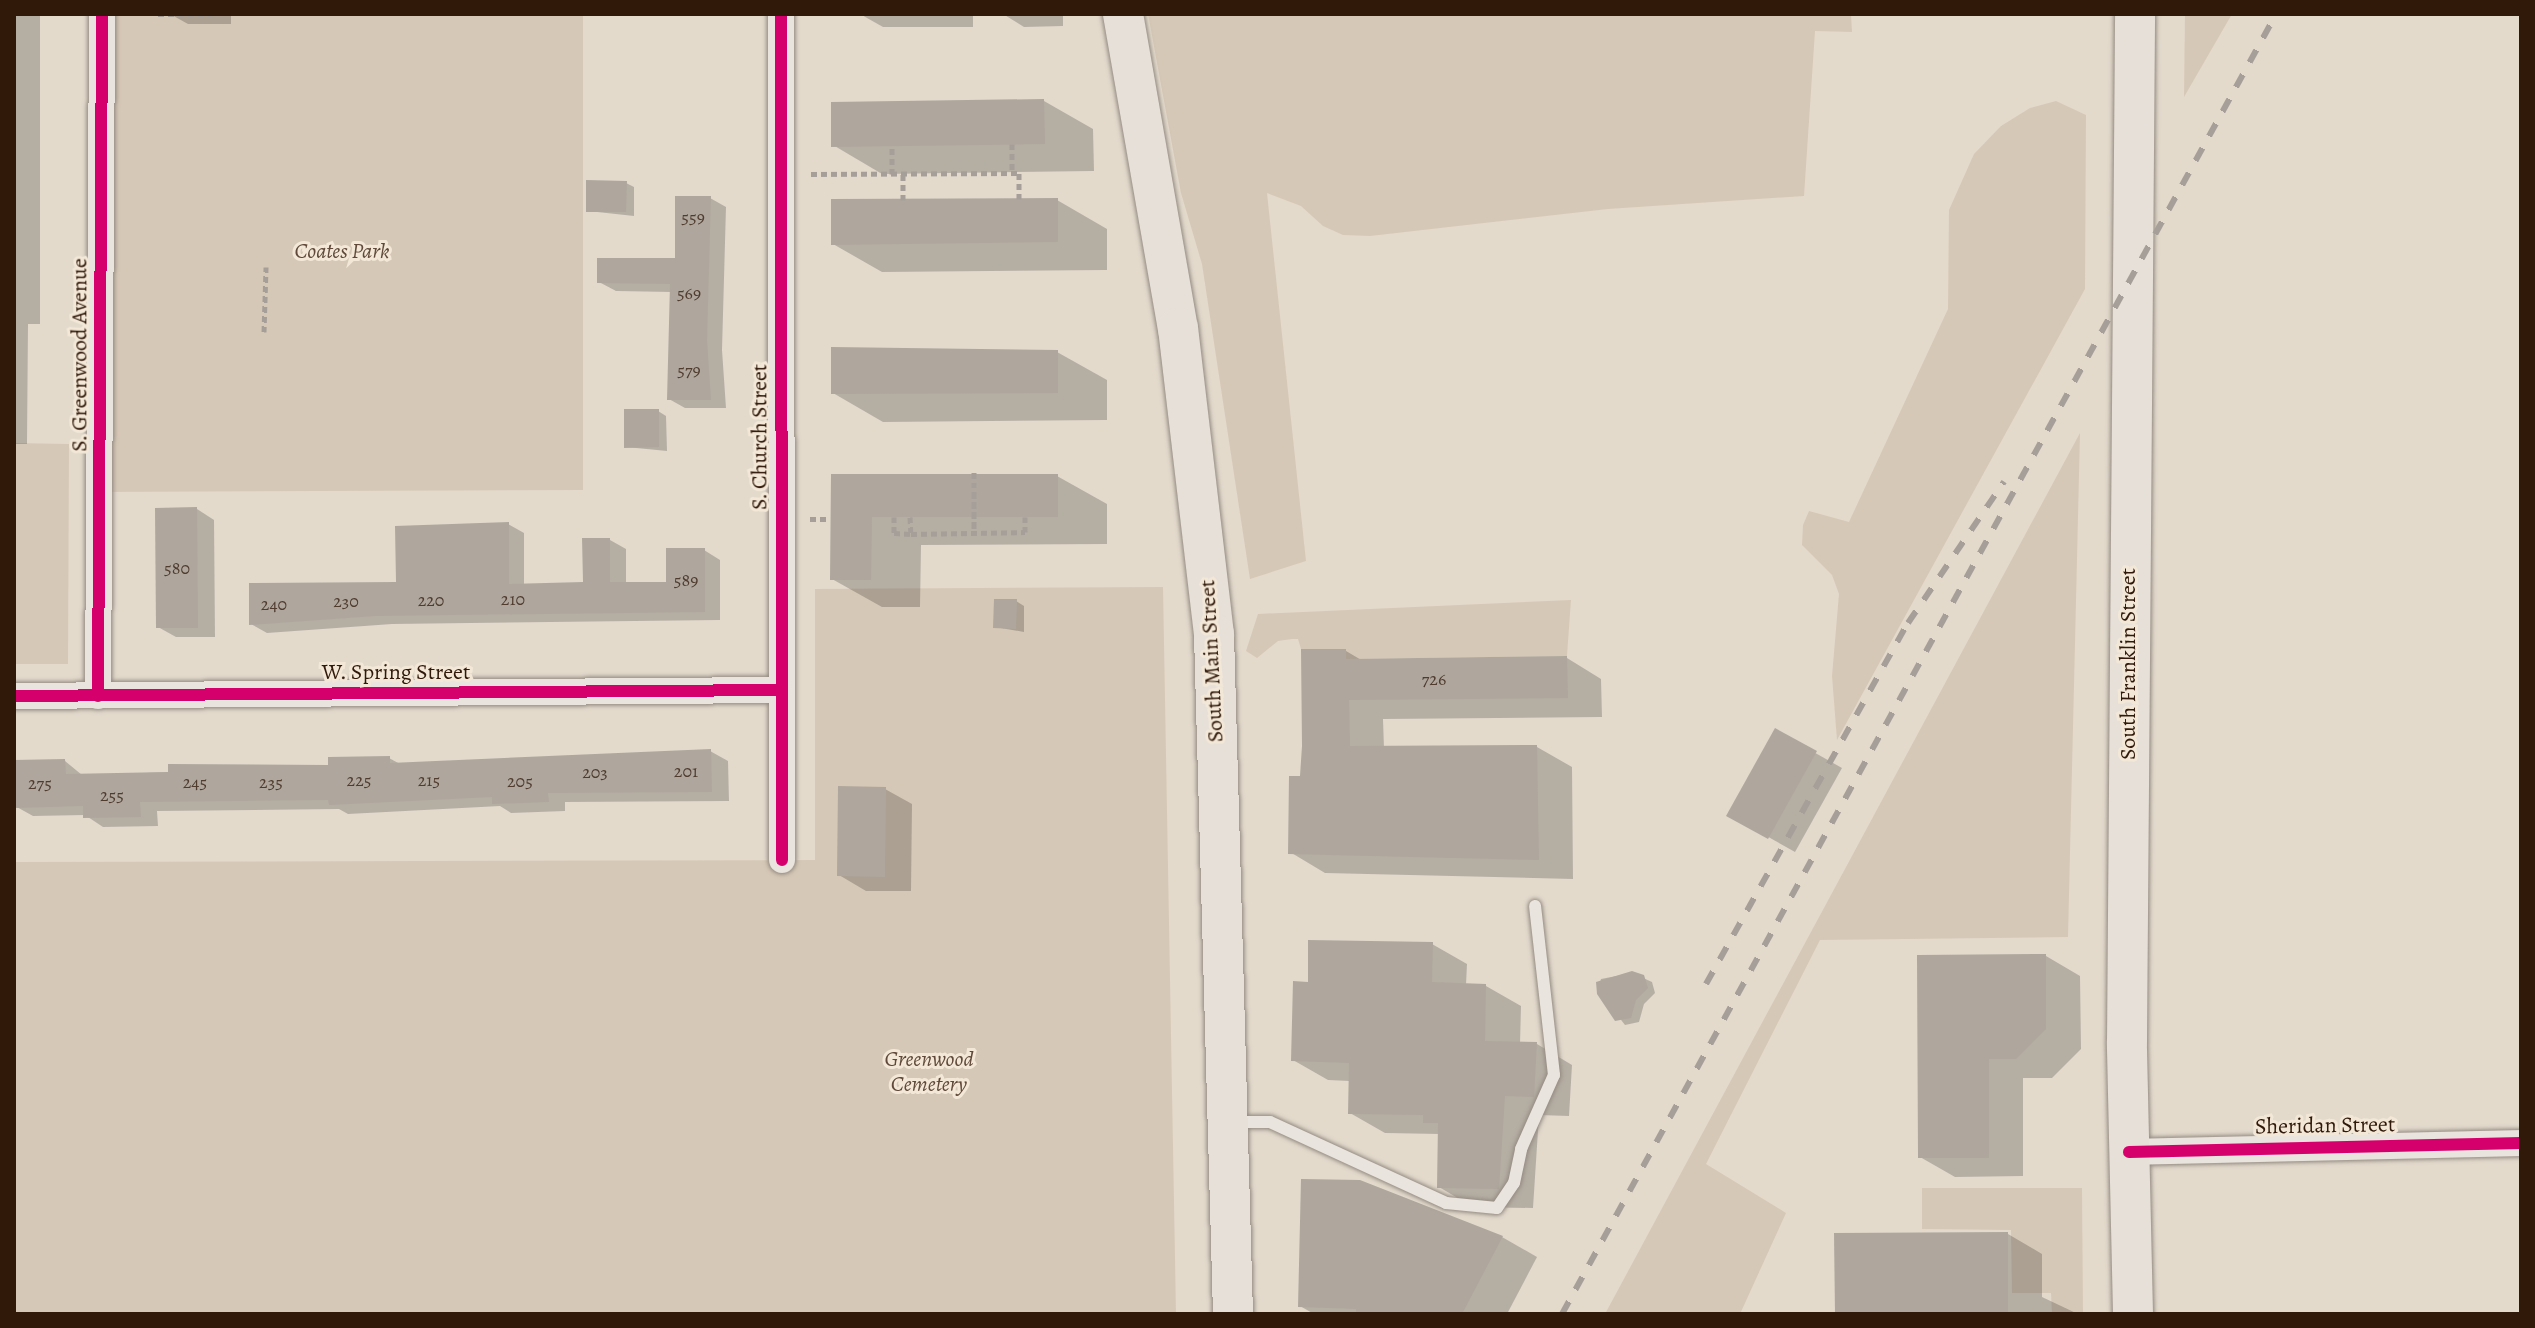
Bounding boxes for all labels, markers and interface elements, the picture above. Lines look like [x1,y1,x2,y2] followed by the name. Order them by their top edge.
[681,206,705,228] house number: 559
[294,239,390,265] park label: Coates Park
[67,258,93,452] street label: S. Greenwood Avenue
[677,282,701,304] house number: 569
[677,359,701,381] house number: 579
[747,364,773,510] street label: S. Church Street
[164,557,190,579] house number: 580
[2116,568,2142,760] street label: South Franklin Street
[674,569,698,591] house number: 589
[1195,579,1229,743] street label: South Main Street
[501,588,525,610] house number: 210
[418,589,444,611] house number: 220
[333,590,359,612] house number: 230
[261,593,287,615] house number: 240
[322,660,470,686] street label: W. Spring Street
[1422,668,1446,690] house number: 726
[674,760,698,782] house number: 201
[582,761,608,783] house number: 203
[347,769,371,791] house number: 225
[418,769,440,791] house number: 215
[507,770,533,792] house number: 205
[183,771,207,793] house number: 245
[259,771,283,793] house number: 235
[28,772,52,794] house number: 275
[100,784,124,806] house number: 255
[884,1046,974,1098] park label: Greenwood Cemetery
[2255,1112,2395,1140] street label: Sheridan Street

